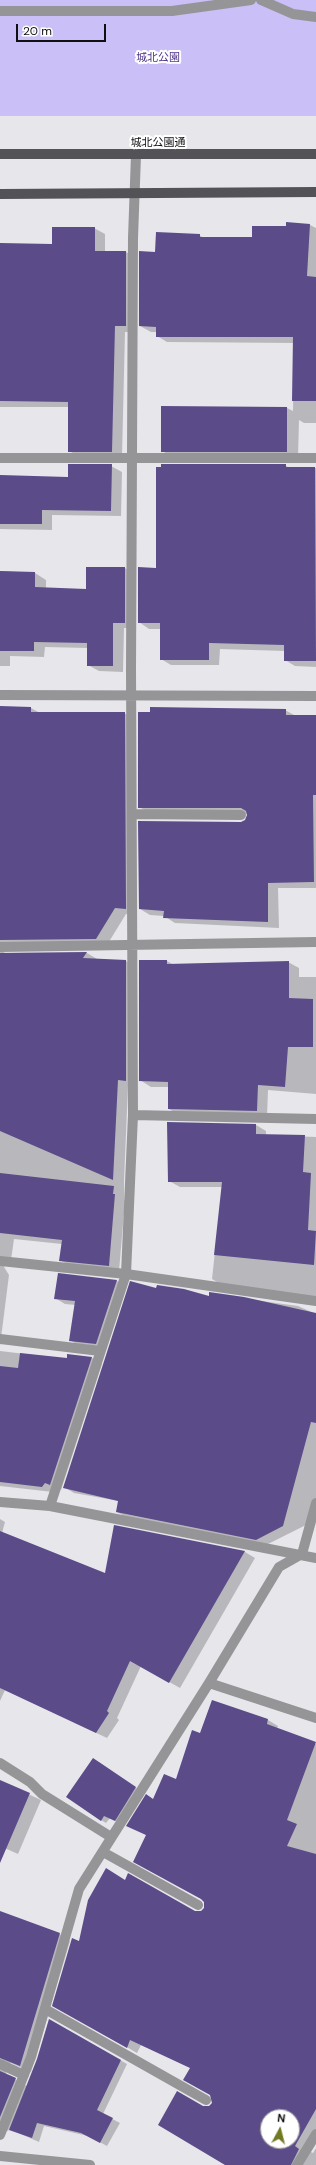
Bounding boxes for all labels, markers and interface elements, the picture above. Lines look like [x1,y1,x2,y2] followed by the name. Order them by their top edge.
[18,16,108,42] scale bar
[23,23,52,39] text: 20 m
[136,51,180,65] park label: 城北公園
[131,136,185,150] street label: 城北公園通
[260,2109,300,2149] north arrow
[277,2111,286,2126] text: N

